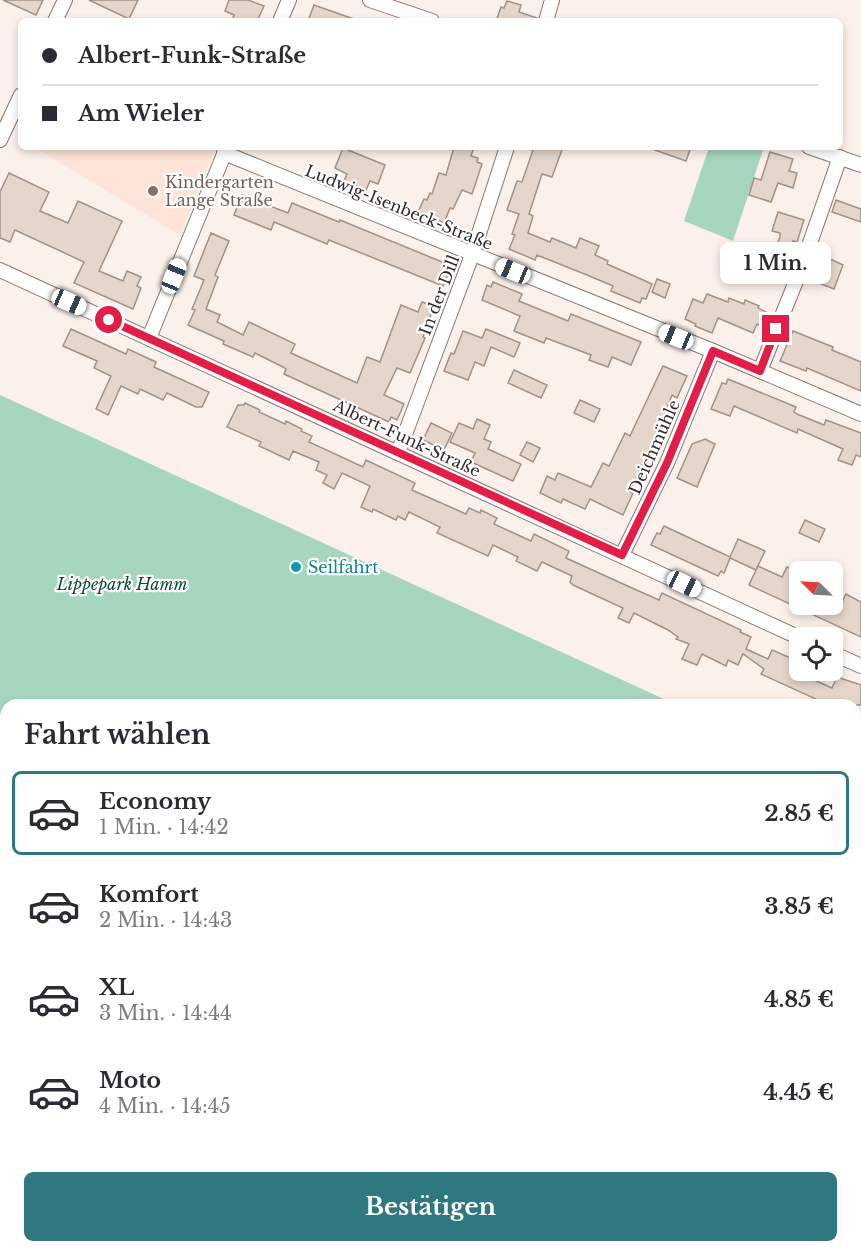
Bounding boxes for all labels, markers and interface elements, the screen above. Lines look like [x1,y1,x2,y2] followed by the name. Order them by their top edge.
[78,42,306,69] text: Albert-Funk-Straße
[78,100,204,127] text: Am Wieler
[302,160,496,254] street label: Ludwig-Isenbeck-Straße
[165,172,274,210] place label: Kindergarten Lange Straße
[146,184,160,198] marker: Kindergarten Lange Straße
[720,242,832,284] callout: 1 Min.
[744,251,807,275] text: 1 Min.
[415,252,463,338] street label: In der Dill
[159,256,189,296] car
[493,256,533,286] car
[49,286,89,318] car
[95,306,122,333] route start
[762,315,789,342] route end
[656,322,696,352] car
[329,395,484,481] street label: Albert-Funk-Straße
[624,397,684,497] street label: Deichmühle
[308,557,378,577] place label: Seilfahrt
[289,560,303,574] marker: Seilfahrt
[789,561,843,615] north arrow
[789,561,843,681] map controls
[664,568,704,600] car
[56,574,187,594] park label: Lippepark Hamm
[789,627,843,681] button: locate
[24,718,210,751] text: Fahrt wählen
[27,786,81,840] icon: car
[99,788,211,815] text: Economy
[764,800,834,827] text: 2.85 €
[99,815,229,839] text: 1 Min. · 14:42
[27,879,81,933] icon: car
[99,881,199,908] text: Komfort
[765,893,834,920] text: 3.85 €
[99,908,232,932] text: 2 Min. · 14:43
[27,972,81,1026] icon: car
[99,974,134,1001] text: XL
[764,986,834,1013] text: 4.85 €
[99,1001,232,1025] text: 3 Min. · 14:44
[27,1065,81,1119] icon: car
[99,1067,161,1094] text: Moto
[763,1079,834,1106] text: 4.45 €
[99,1094,231,1118] text: 4 Min. · 14:45
[24,1172,837,1241] button: Bestätigen

